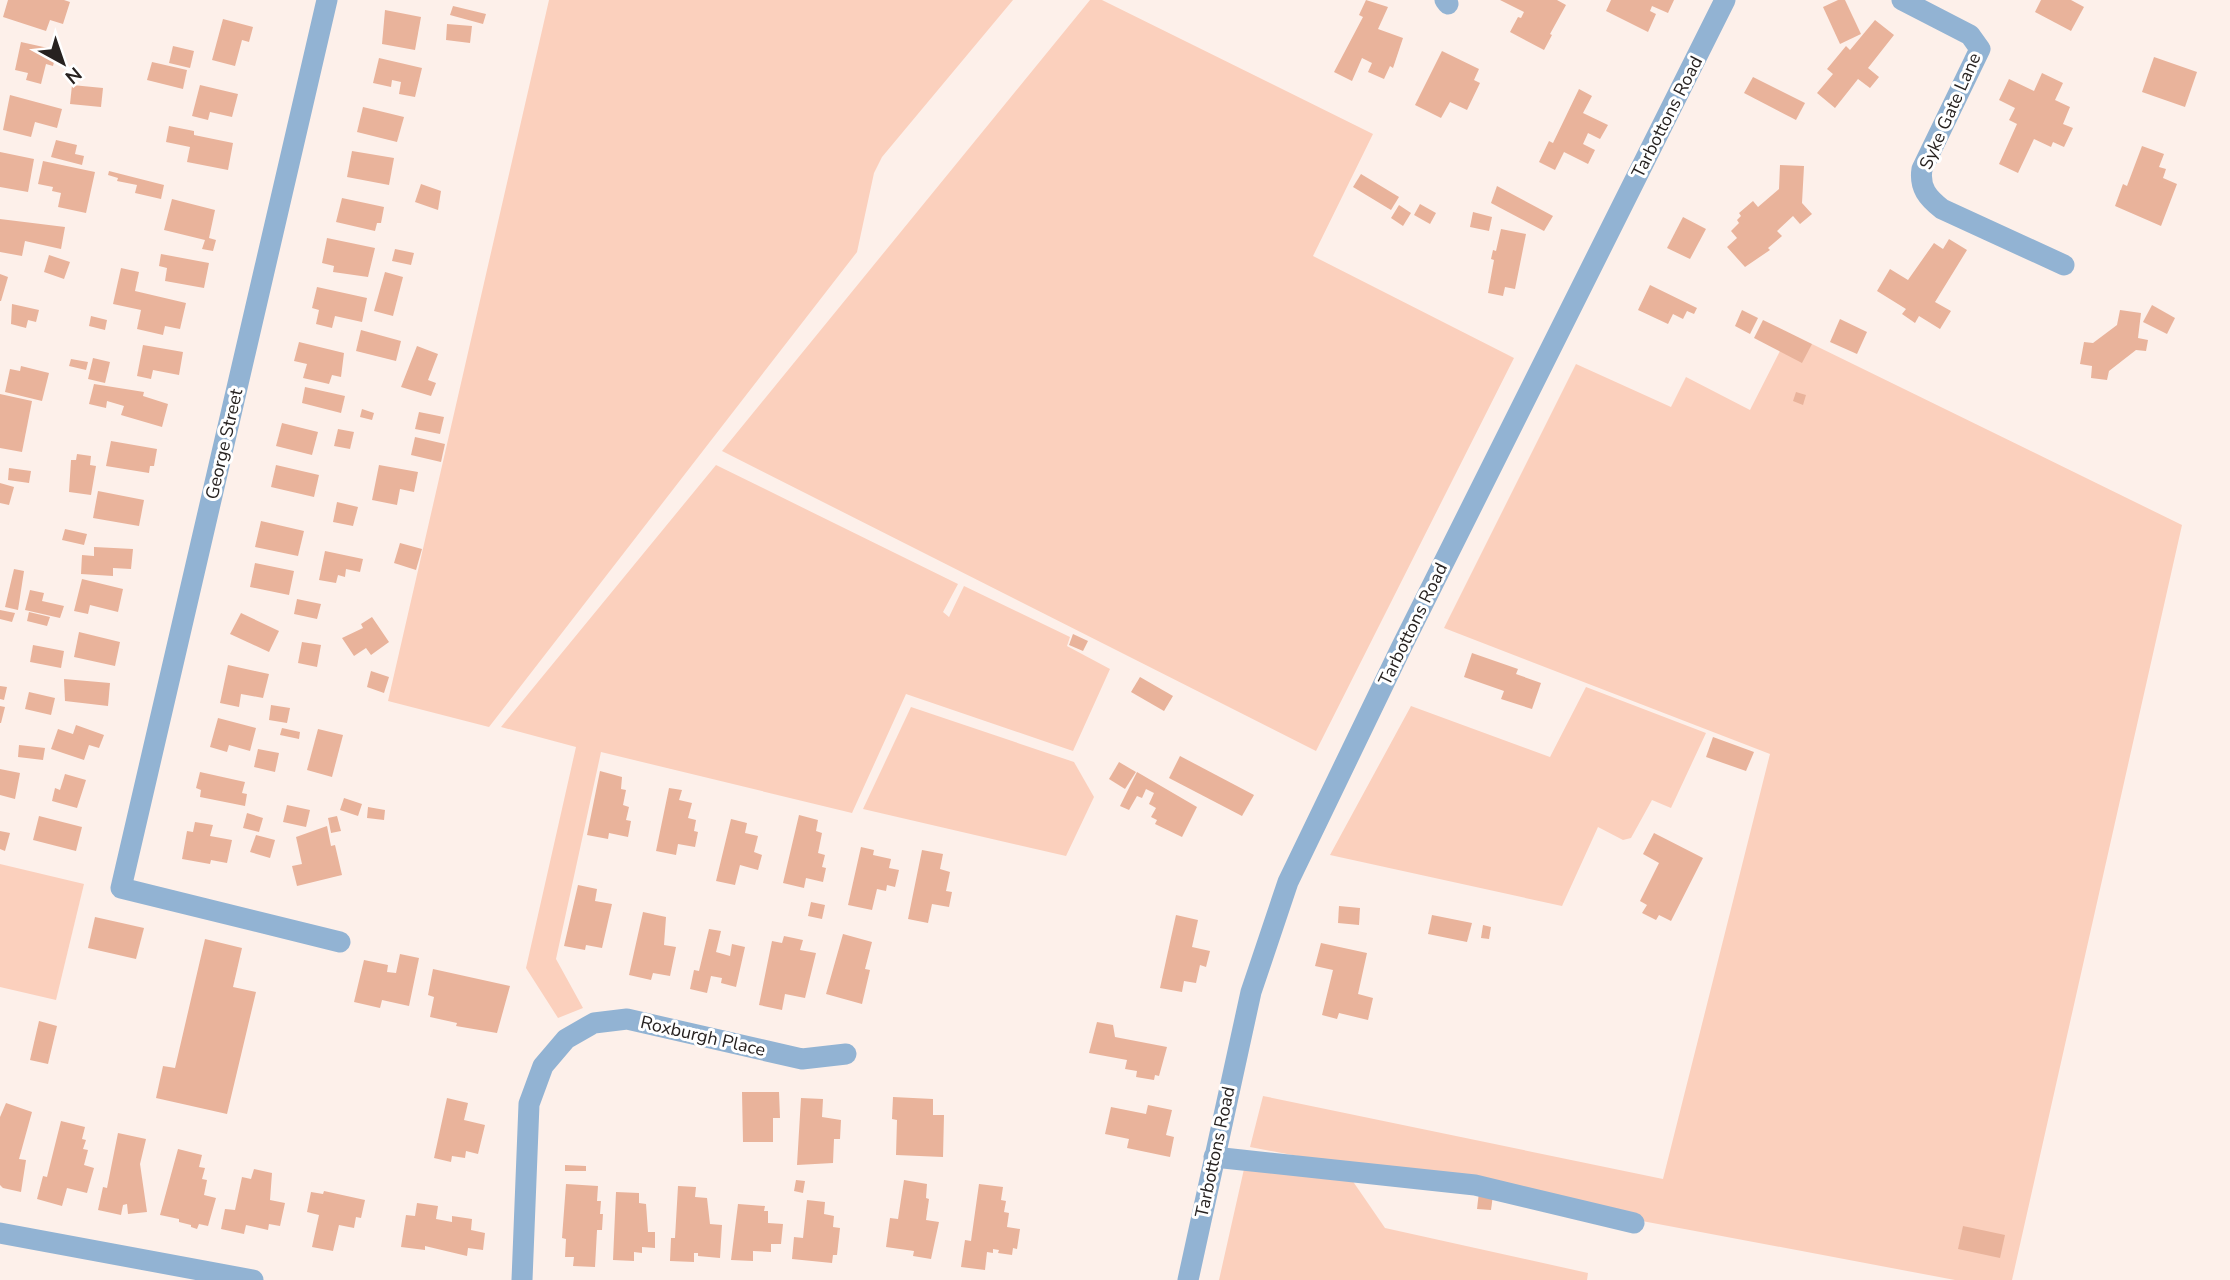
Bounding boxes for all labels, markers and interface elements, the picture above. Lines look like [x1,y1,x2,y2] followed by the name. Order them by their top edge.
[28,28,98,98] north arrow
[1914,49,1986,173] street label: Syke Gate Lane
[1626,52,1708,182] street label: Tarbottons Road
[59,61,87,90] text: N
[200,386,249,502] street label: George Street
[1373,559,1453,689] street label: Tarbottons Road
[638,1010,768,1062] street label: Roxburgh Place
[1189,1084,1241,1220] street label: Tarbottons Road

